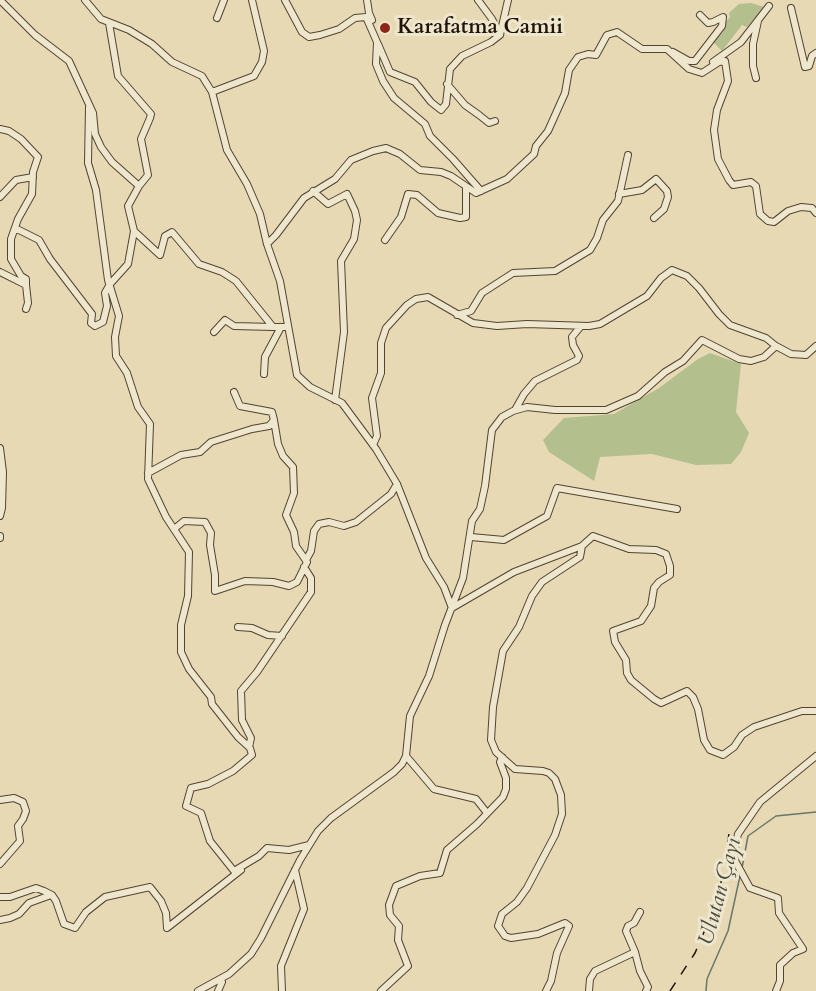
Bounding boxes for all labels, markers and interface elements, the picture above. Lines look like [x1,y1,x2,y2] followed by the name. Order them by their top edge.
[397,15,563,41] place label: Karafatma Camii
[378,21,392,35] marker: Karafatma Camii
[694,835,748,949] water label: Ulutan Çayı

